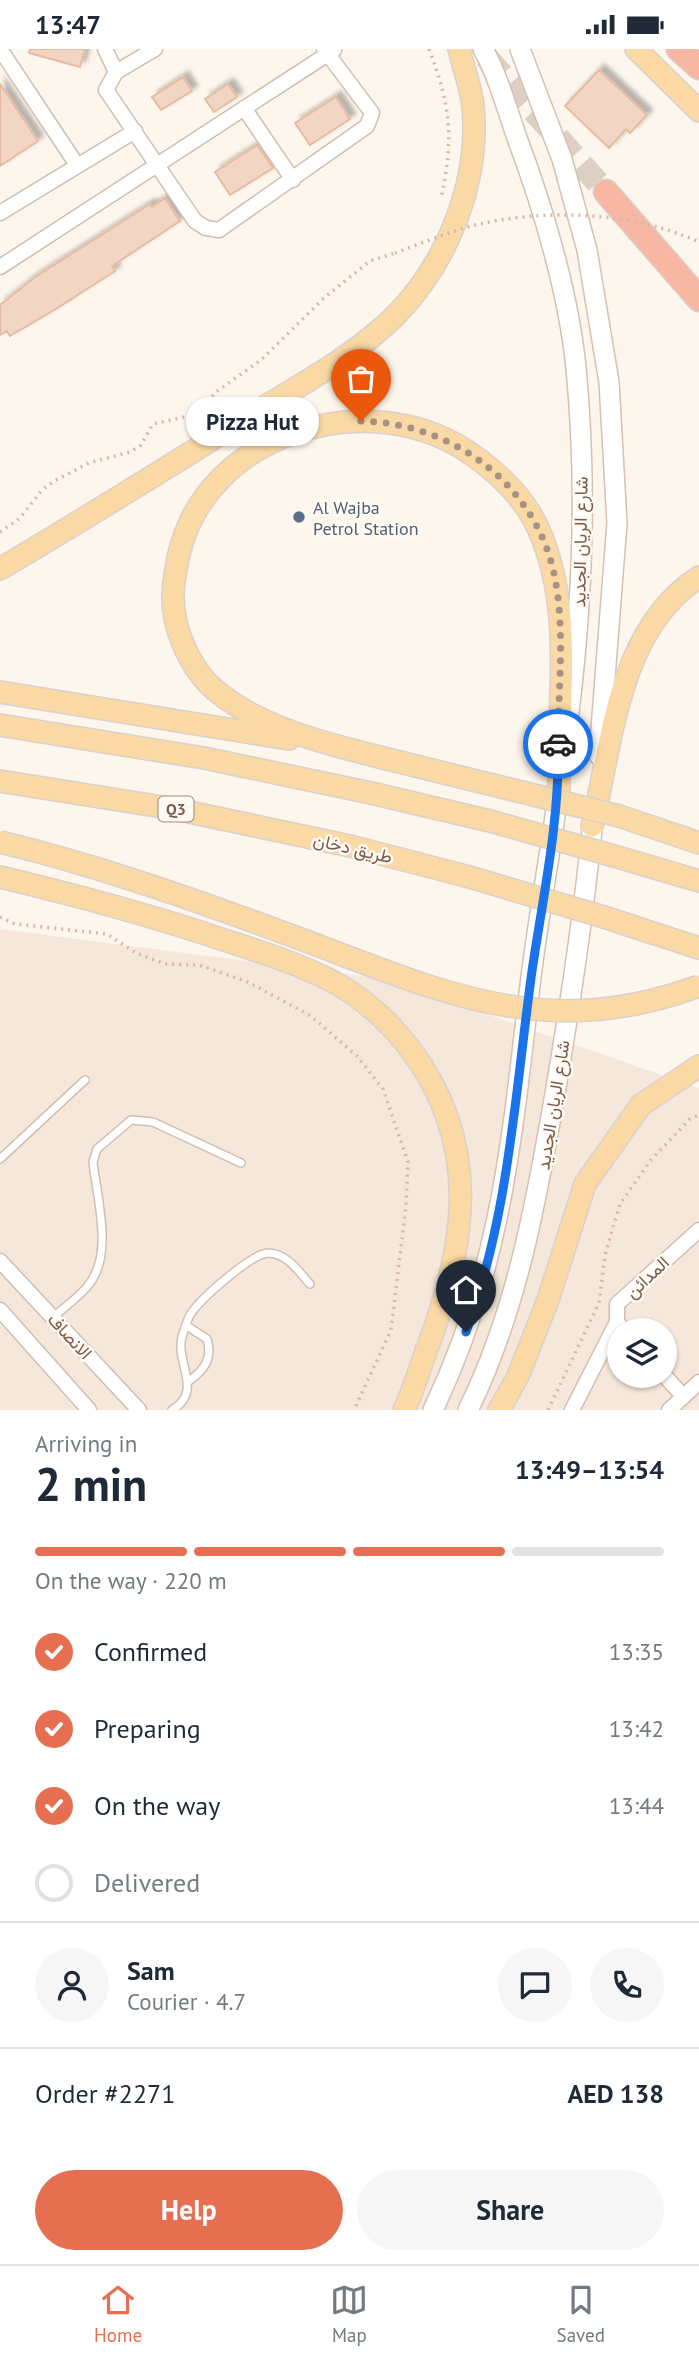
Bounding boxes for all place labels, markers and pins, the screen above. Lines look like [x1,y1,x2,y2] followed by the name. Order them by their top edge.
[331,349,391,421] pin
[186,397,319,445] callout: Pizza Hut
[313,496,419,540] place label: Al Wajba Petrol Station
[291,509,307,525] marker: Al Wajba Petrol Station
[436,1260,496,1332] pin

